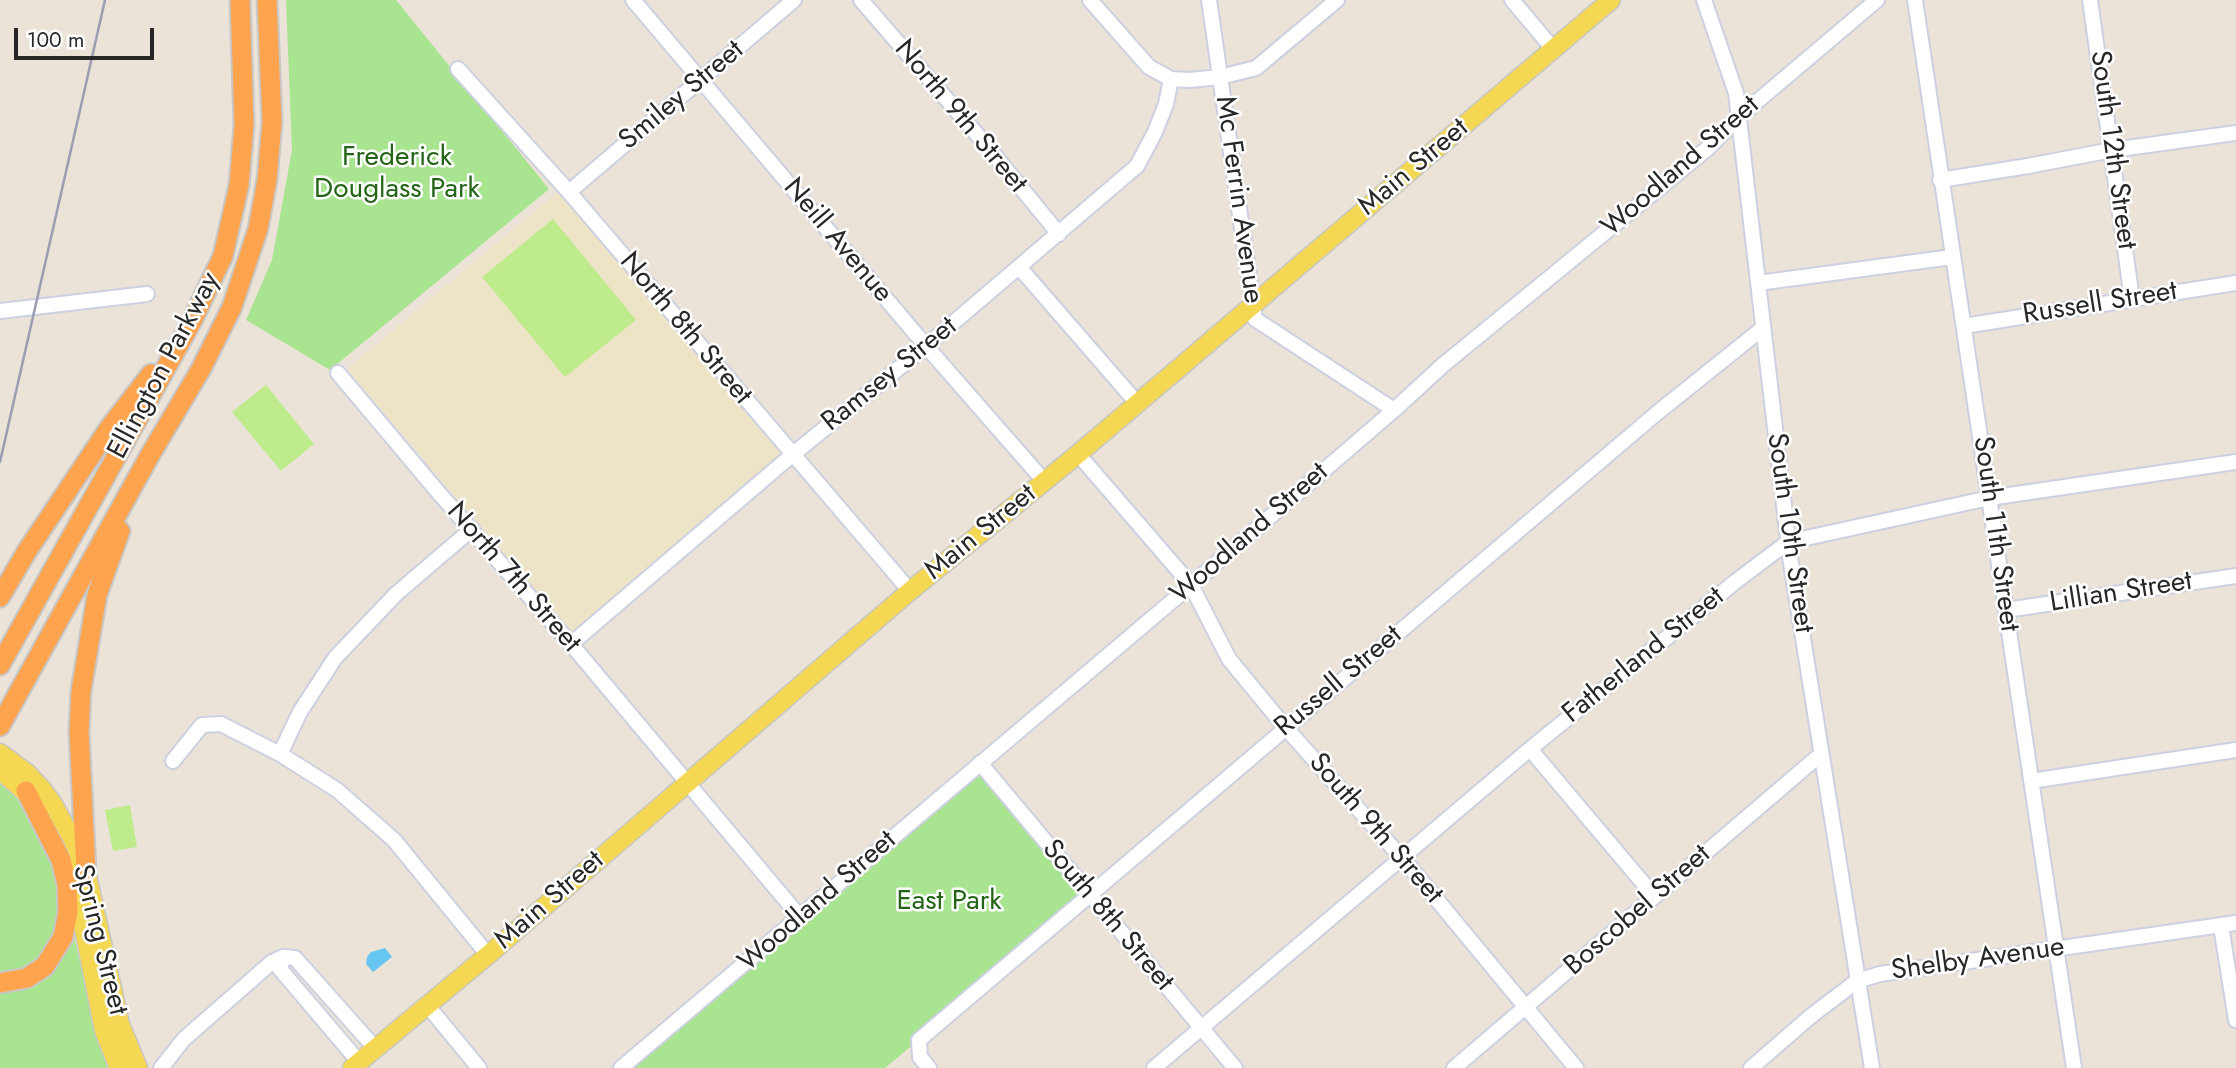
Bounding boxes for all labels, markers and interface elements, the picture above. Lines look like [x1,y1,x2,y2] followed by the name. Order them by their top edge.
[18,14,158,58] scale bar
[27,25,84,55] text: 100 m
[613,34,751,158] street label: Smiley Street
[886,34,1034,200] street label: North 9th Street
[2081,48,2143,252] street label: South 12th Street
[1595,89,1767,245] street label: Woodland Street
[1207,94,1269,306] street label: Mc Ferrin Avenue
[1352,112,1476,224] street label: Main Street
[314,141,480,207] park label: Frederick Douglass Park
[775,172,899,310] street label: Neill Avenue
[612,246,758,412] street label: North 8th Street
[102,267,228,465] street label: Ellington Parkway
[2021,275,2179,333] street label: Russell Street
[816,310,964,440] street label: Ramsey Street
[1758,431,1820,635] street label: South 10th Street
[1965,434,2025,634] street label: South 11th Street
[1164,456,1336,612] street label: Woodland Street
[919,478,1043,588] street label: Main Street
[439,496,587,660] street label: North 7th Street
[2048,565,2194,621] street label: Lillian Street
[1557,581,1731,731] street label: Fatherland Street
[1269,619,1409,745] street label: Russell Street
[1301,747,1449,911] street label: South 9th Street
[732,824,904,980] street label: Woodland Street
[1034,834,1180,998] street label: South 8th Street
[1558,838,1718,984] street label: Boscobel Street
[489,845,611,957] street label: Main Street
[64,861,134,1019] street label: Spring Street
[896,885,1002,919] park label: East Park
[1889,931,2067,989] street label: Shelby Avenue

